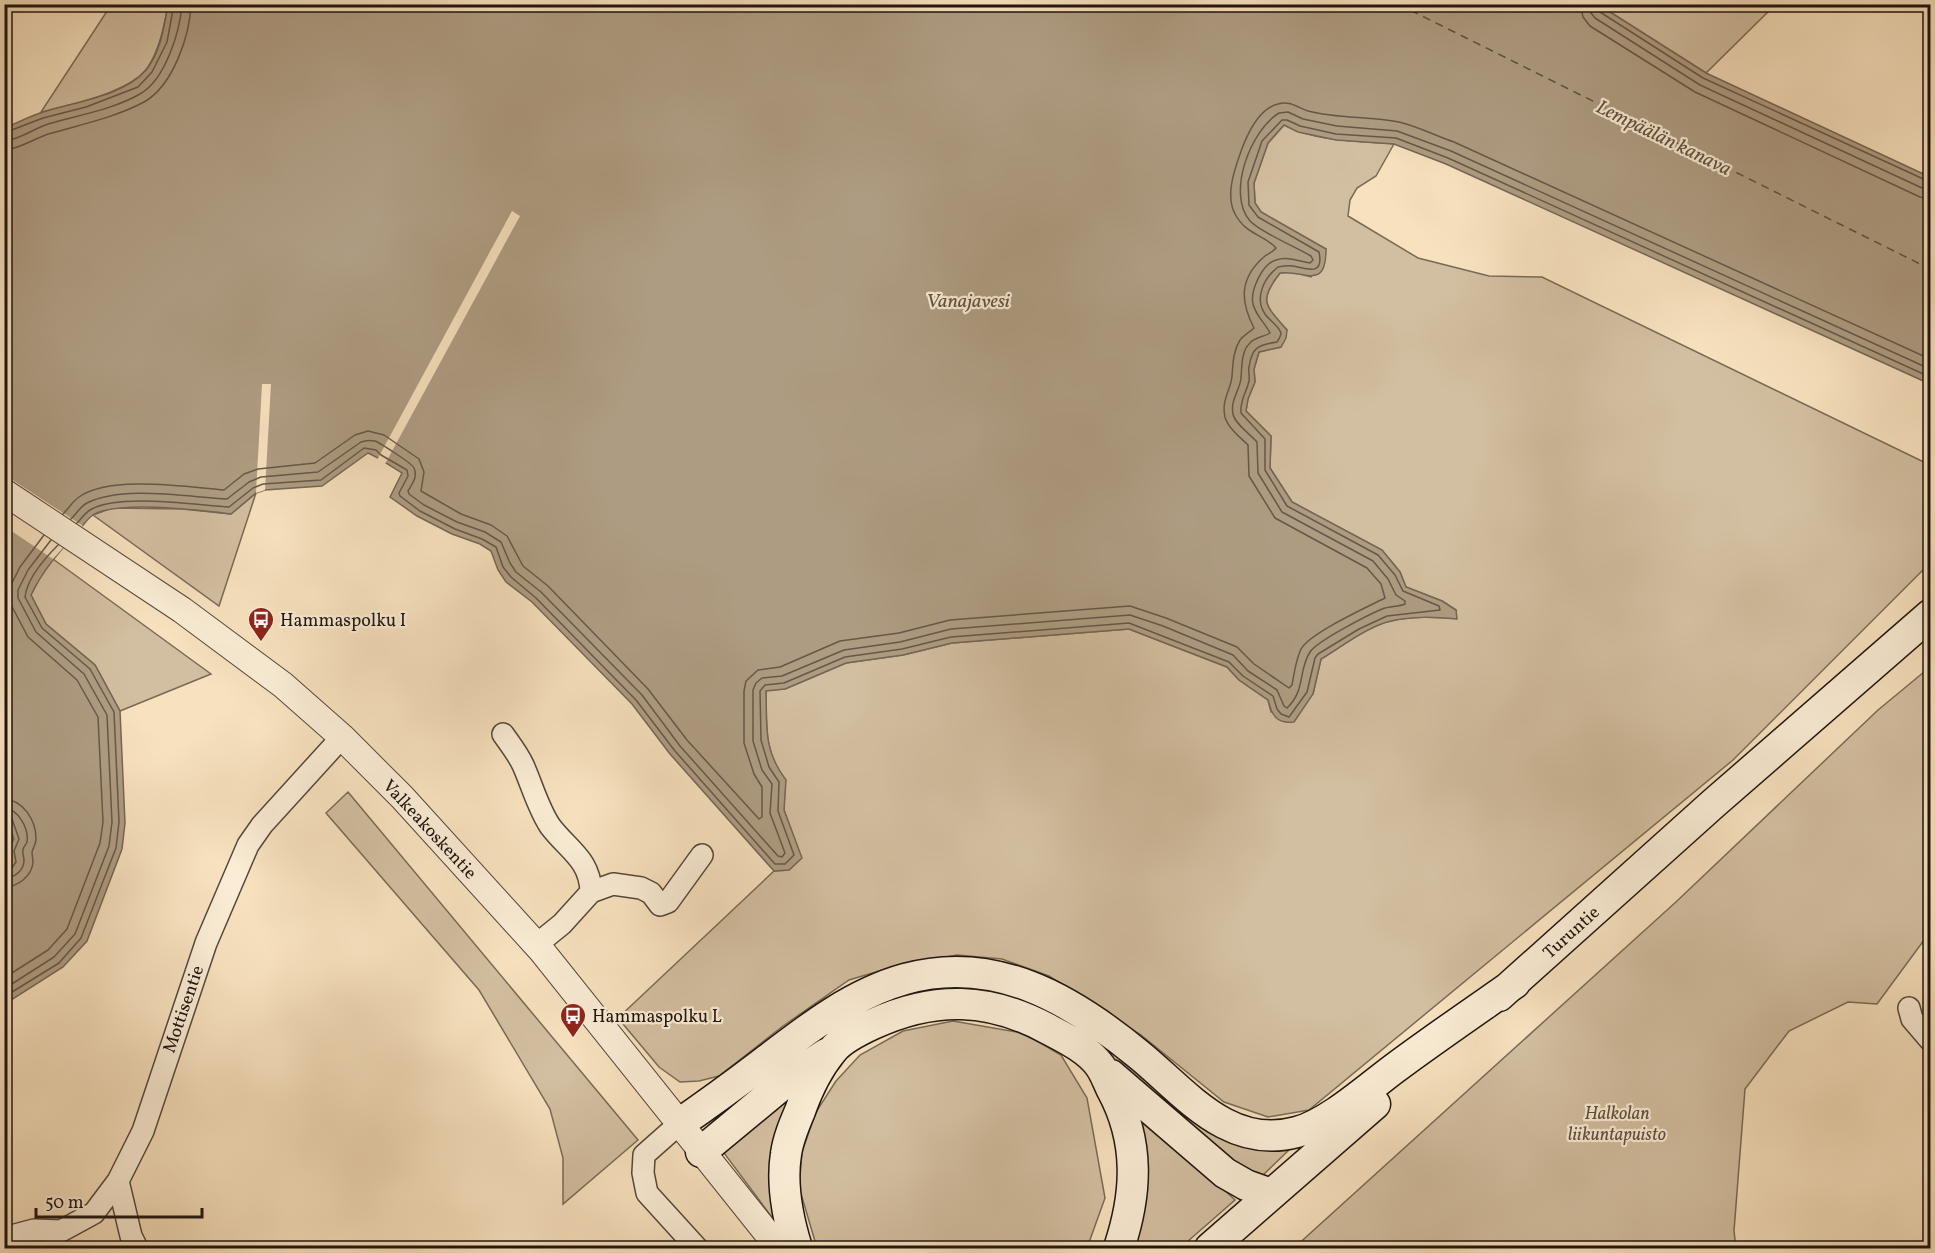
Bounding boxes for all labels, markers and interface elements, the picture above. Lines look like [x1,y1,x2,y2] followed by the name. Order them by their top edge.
[1591,94,1736,184] water label: Lempäälän kanava
[926,288,1011,316] water label: Vanajavesi
[246,605,276,643] bus stop icon: Hammaspolku I
[280,609,406,634] place label: Hammaspolku I
[376,775,482,885] street label: Valkeakoskentie
[1538,901,1606,965] street label: Turuntie
[158,962,211,1057] street label: Mottisentie
[558,1001,588,1039] bus stop icon: Hammaspolku L
[592,1005,722,1030] place label: Hammaspolku L
[1568,1102,1666,1148] park label: Halkolan liikuntapuisto
[36,1181,202,1219] scale bar
[45,1191,84,1216] text: 50 m

